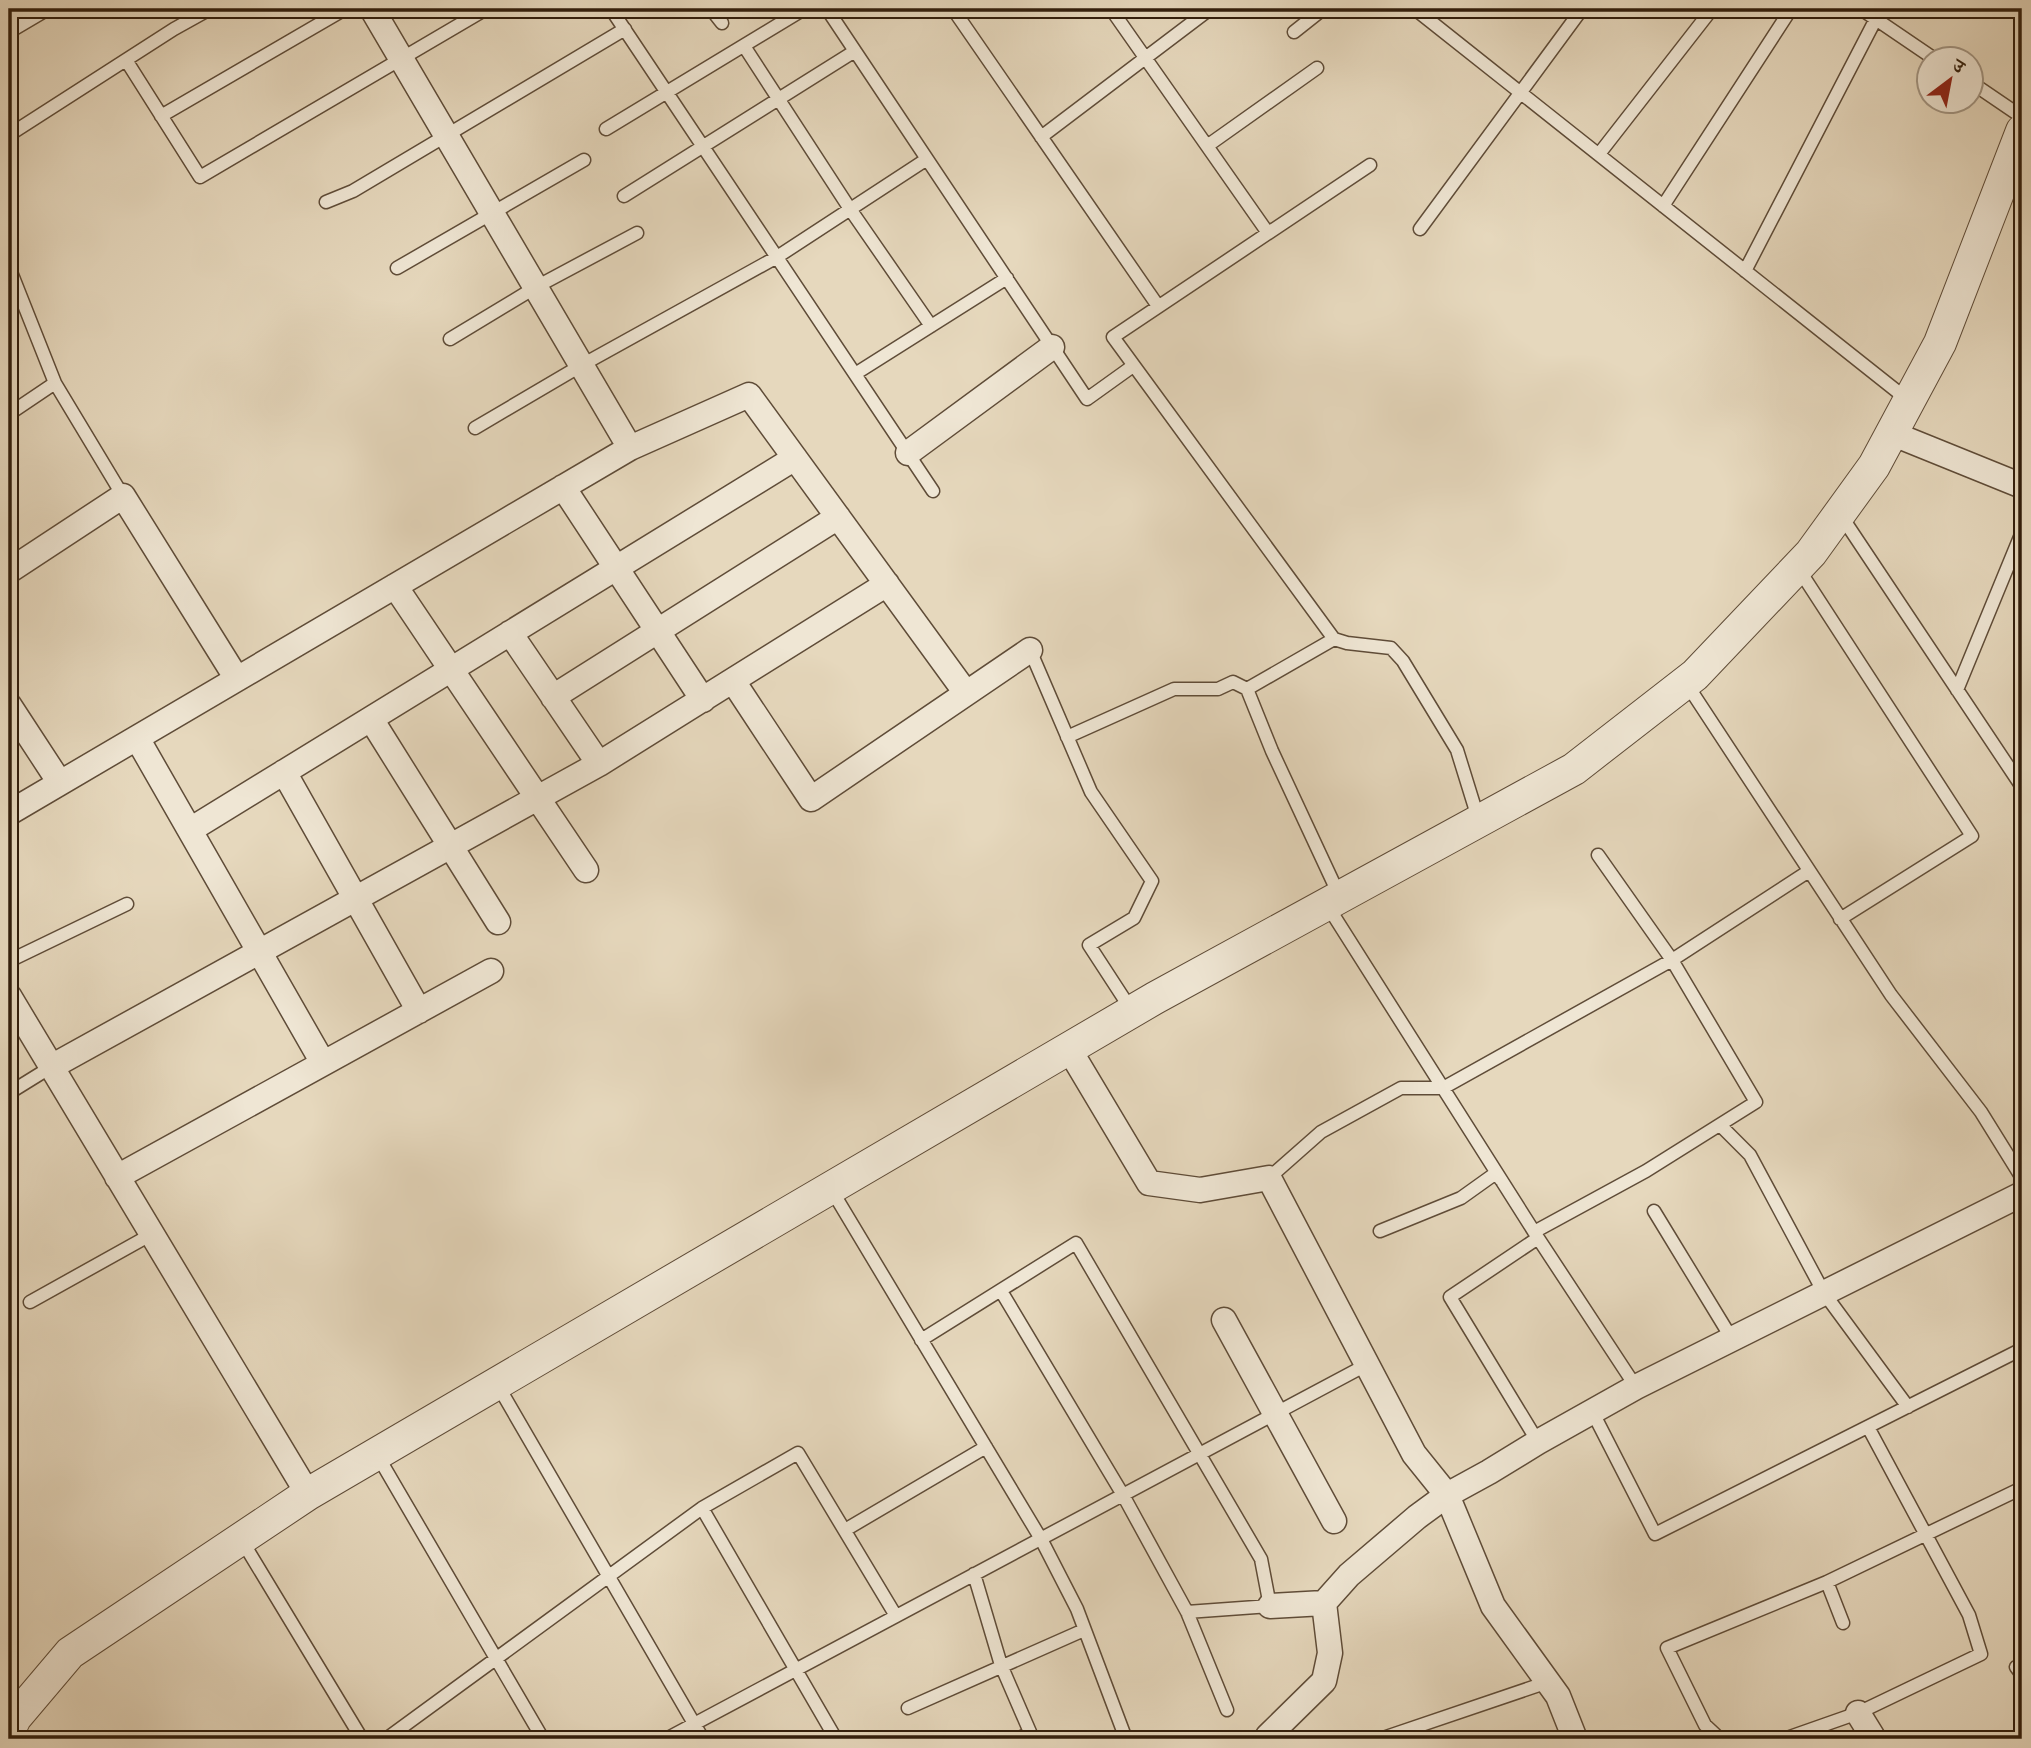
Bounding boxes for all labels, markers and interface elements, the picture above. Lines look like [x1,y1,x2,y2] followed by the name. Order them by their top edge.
[1916,46,1986,116] north arrow
[1945,53,1970,82] text: उ

